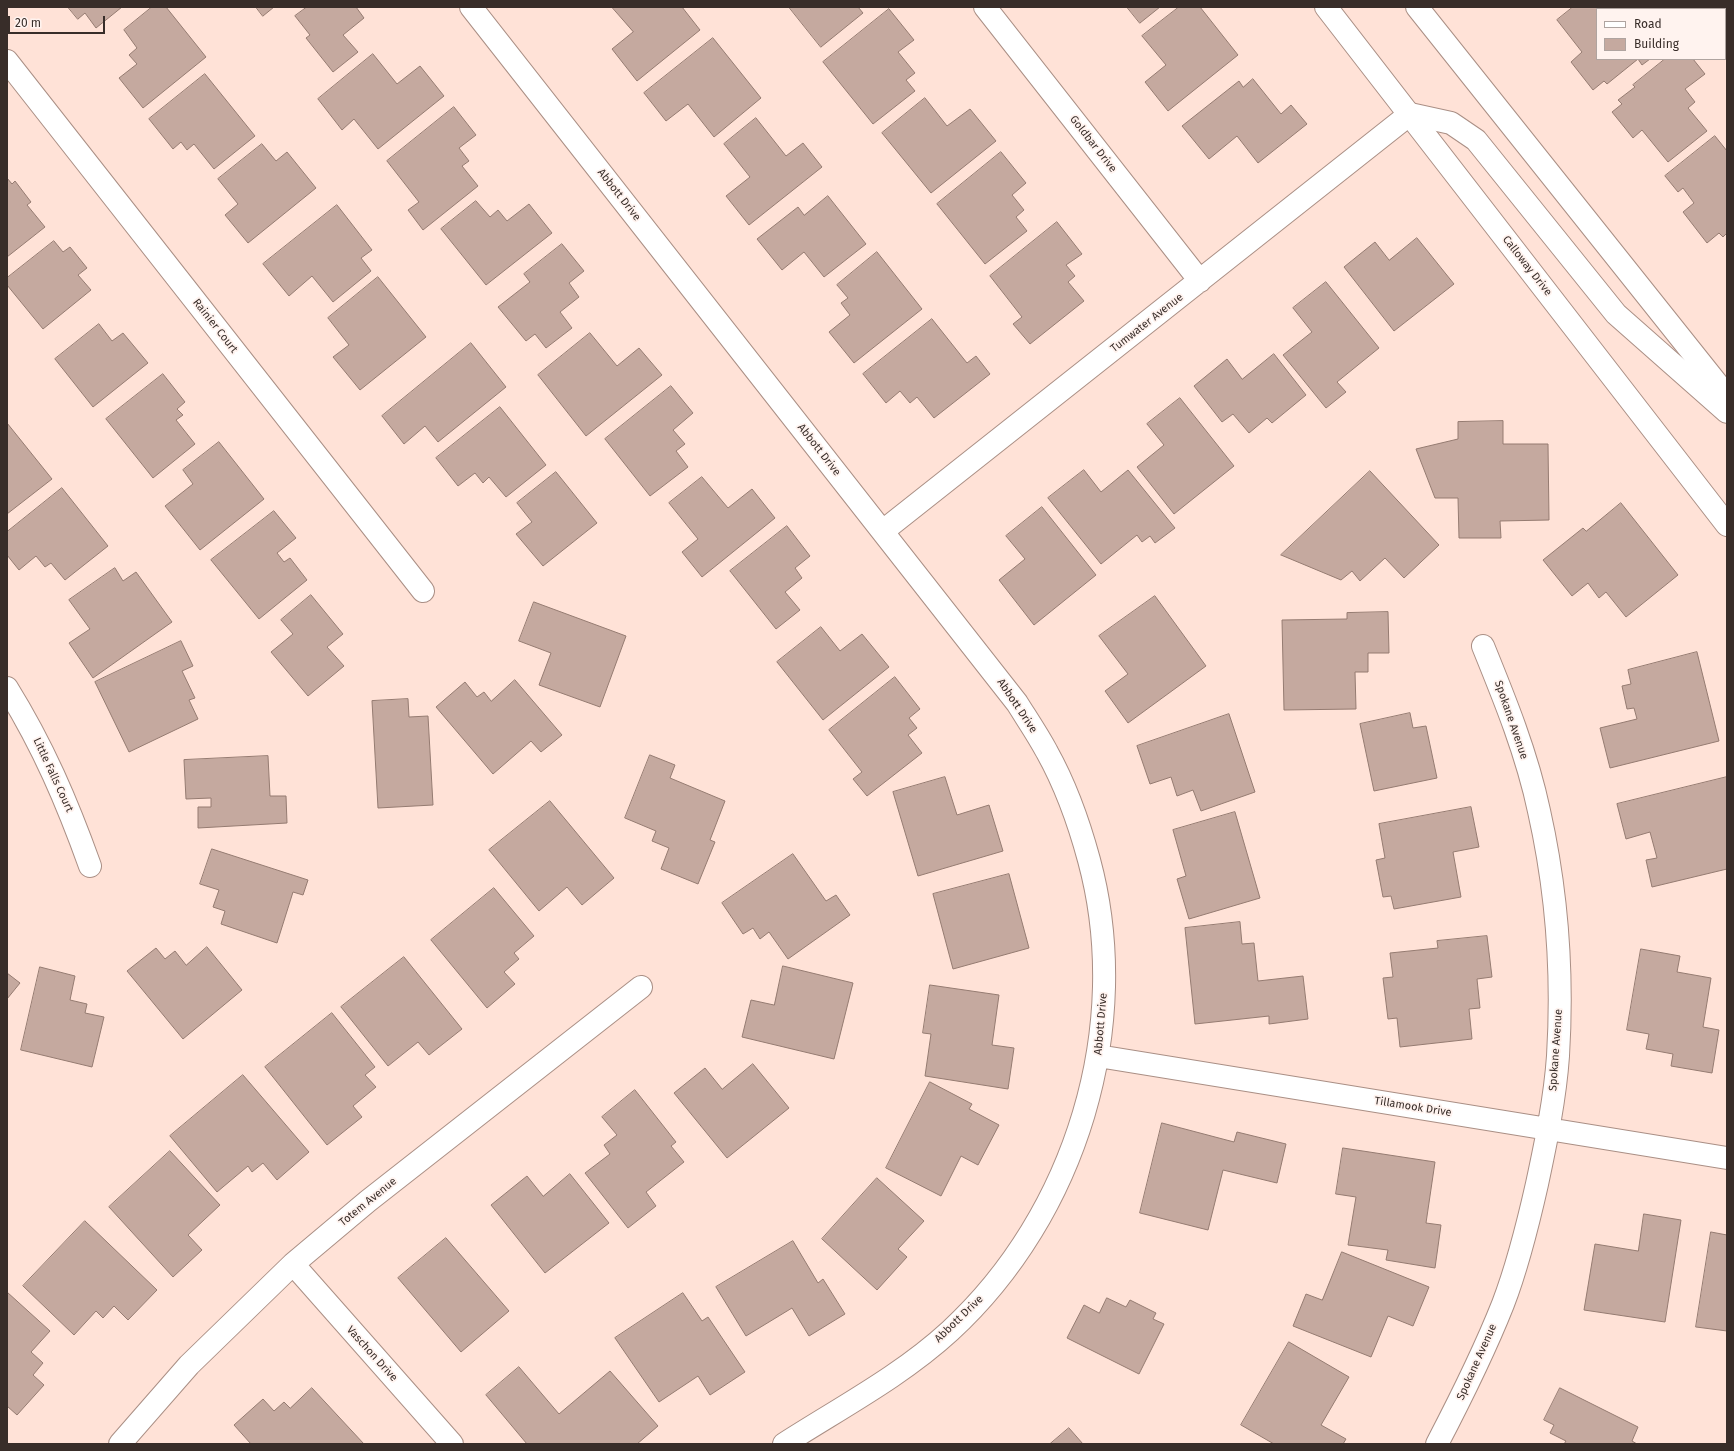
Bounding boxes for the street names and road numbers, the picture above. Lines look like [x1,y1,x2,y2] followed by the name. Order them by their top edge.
[1067,113,1119,175] street label: Goldbar Drive
[595,166,643,224] street label: Abbott Drive
[1500,233,1554,299] street label: Calloway Drive
[1108,291,1186,355] street label: Tumwater Avenue
[190,296,240,356] street label: Rainier Court
[795,421,843,479] street label: Abbott Drive
[994,676,1040,736] street label: Abbott Drive
[1491,679,1531,761] street label: Spokane Avenue
[30,736,76,814] street label: Little Falls Court
[1092,992,1110,1056] street label: Abbott Drive
[1547,1009,1565,1091] street label: Spokane Avenue
[1374,1094,1452,1120] street label: Tillamook Drive
[337,1175,399,1229] street label: Totem Avenue
[932,1293,986,1345] street label: Abbott Drive
[1454,1322,1500,1402] street label: Spokane Avenue
[344,1324,400,1384] street label: Vaschon Drive

